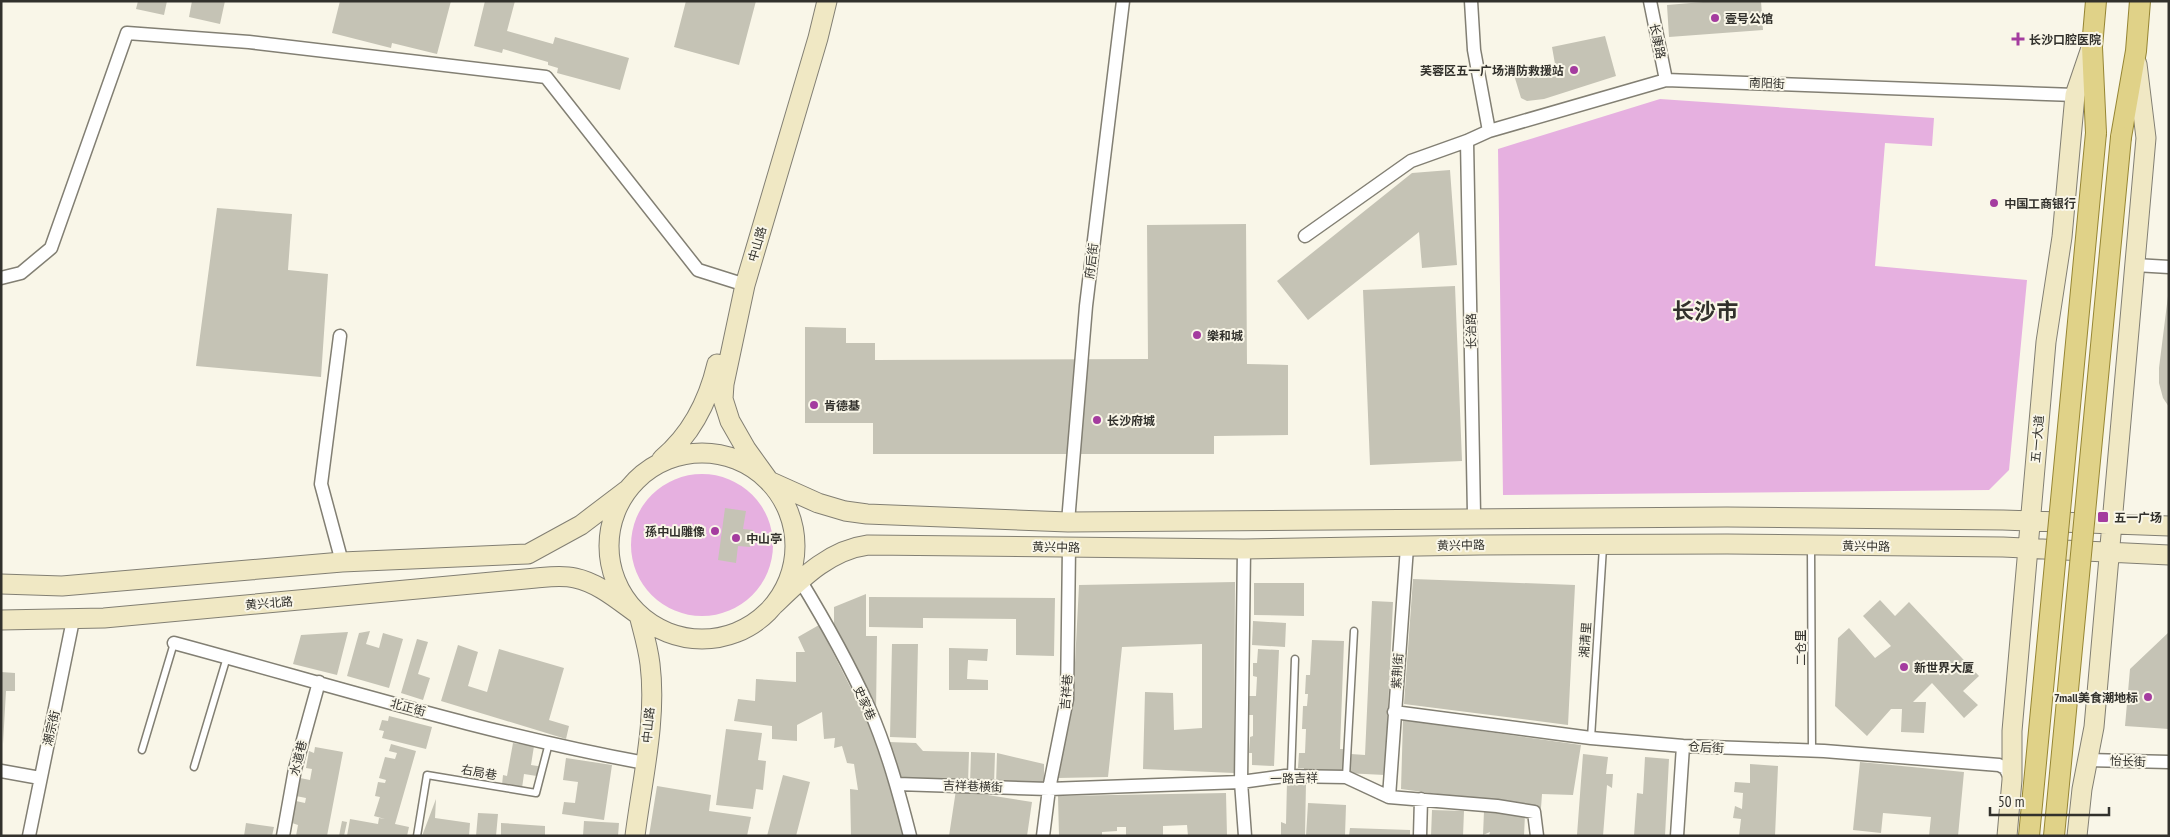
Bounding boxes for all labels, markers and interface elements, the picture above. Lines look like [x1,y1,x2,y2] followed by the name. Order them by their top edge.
[1725,11,1773,26] place label: 壹号公馆
[1709,12,1721,24] marker: 壹号公馆
[1647,22,1669,60] street label: 长康路
[2011,32,2025,46] marker: 长沙口腔医院
[2029,32,2101,47] place label: 长沙口腔医院
[1420,63,1564,78] place label: 芙蓉区五一广场消防救援站
[1568,64,1580,76] marker: 芙蓉区五一广场消防救援站
[1749,75,1785,91] street label: 南阳街
[2004,196,2076,211] place label: 中国工商银行
[1988,197,2000,209] marker: 中国工商银行
[745,225,769,263] street label: 中山路
[1081,242,1101,280] street label: 府后街
[1672,297,1738,325] district label: 长沙市
[1463,313,1479,349] street label: 长治路
[1207,328,1243,343] place label: 樂和城
[1191,329,1203,341] marker: 樂和城
[824,398,860,413] place label: 肯德基
[808,399,820,411] marker: 肯德基
[1107,413,1155,428] place label: 长沙府城
[1091,414,1103,426] marker: 长沙府城
[2027,414,2047,464] street label: 五一大道
[2096,510,2110,524] marker: 五一广场
[2114,510,2162,525] place label: 五一广场
[645,524,705,539] place label: 孫中山雕像
[709,525,721,537] marker: 孫中山雕像
[746,531,782,546] place label: 中山亭
[730,532,742,544] marker: 中山亭
[1437,537,1485,553] street label: 黄兴中路
[1842,538,1890,554] street label: 黄兴中路
[1032,539,1080,555] street label: 黄兴中路
[244,593,294,613] street label: 黄兴北路
[1576,622,1594,658] street label: 湘清里
[1793,630,1808,666] street label: 二仓里
[1388,653,1406,689] street label: 紫荆街
[1914,660,1974,675] place label: 新世界大厦
[1898,661,1910,673] marker: 新世界大厦
[1057,673,1075,711] street label: 吉祥巷
[851,683,879,723] street label: 史家巷
[2054,690,2138,705] place label: 7mall美食潮地标
[2142,691,2154,703] marker: 7mall美食潮地标
[389,695,427,719] street label: 北正街
[639,706,657,744] street label: 中山路
[40,709,62,747] street label: 潮宗街
[286,739,310,777] street label: 水道巷
[1688,739,1724,755] street label: 仓后街
[2110,753,2146,769] street label: 怡长街
[460,761,498,783] street label: 右局巷
[1270,770,1318,786] street label: 一路吉祥
[943,777,1003,795] street label: 吉祥巷横街
[1990,784,2109,816] scale bar
[1998,792,2024,811] text: 50 m

